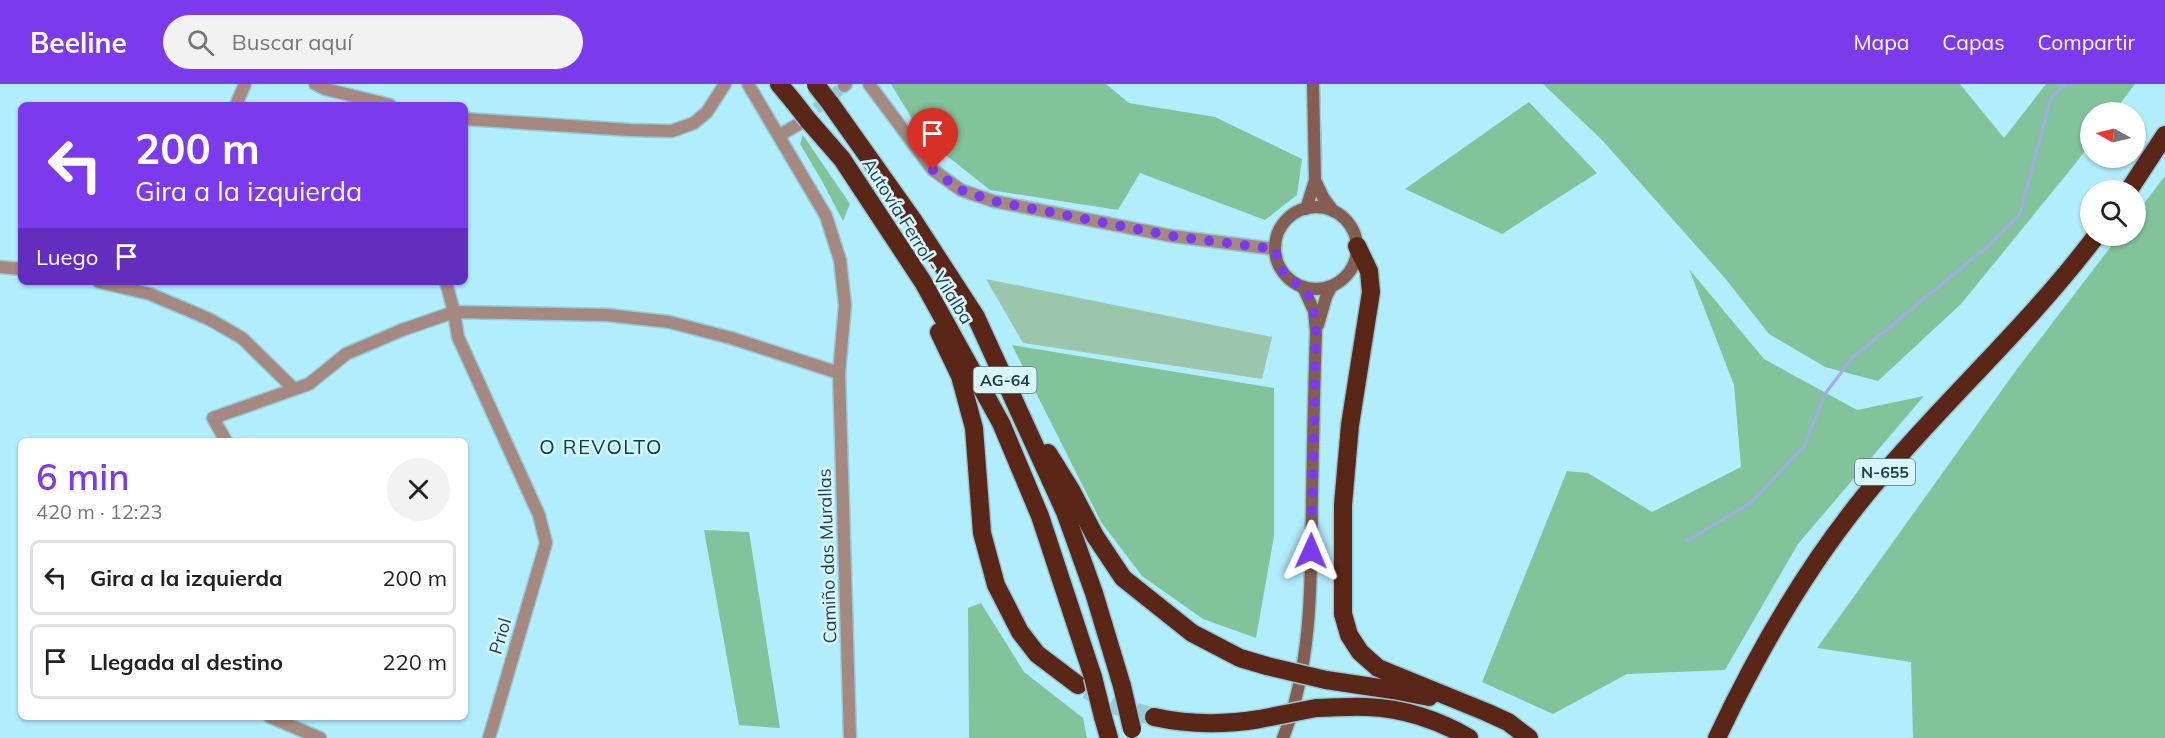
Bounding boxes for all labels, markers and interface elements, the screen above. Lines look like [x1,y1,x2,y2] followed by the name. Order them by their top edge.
[163,15,583,69] search box
[30,25,127,60] text: Beeline
[184,26,217,59] icon: search
[232,28,353,56] text: Buscar aquí
[1854,29,1909,55] text: Mapa
[1942,29,2005,55] text: Capas
[2038,29,2135,55] text: Compartir
[2080,102,2146,168] north arrow
[2080,102,2146,246] map controls
[907,108,958,170] pin
[916,117,949,150] icon: arrive
[135,122,260,175] text: 200 m
[36,126,114,204] icon: left
[858,154,978,328] street label: Autovía Ferrol - Vilalba
[135,174,362,208] text: Gira a la izquierda
[2080,180,2146,246] button: search
[110,240,143,273] icon: arrive
[36,243,98,271] text: Luego
[974,367,1036,393] road number: AG-64
[539,434,663,459] district label: O REVOLTO
[36,454,130,499] text: 6 min
[387,458,450,521] button: close
[1855,459,1915,485] road number: N-655
[812,468,842,644] street label: Camiño das Murallas
[36,499,162,524] text: 420 m · 12:23
[1279,519,1343,583] position arrow
[39,561,72,594] icon: left
[90,564,283,592] text: Gira a la izquierda
[382,564,447,592] text: 200 m
[484,615,516,657] street label: Priol
[39,645,72,678] icon: arrive
[90,648,283,676] text: Llegada al destino
[382,648,447,676] text: 220 m

